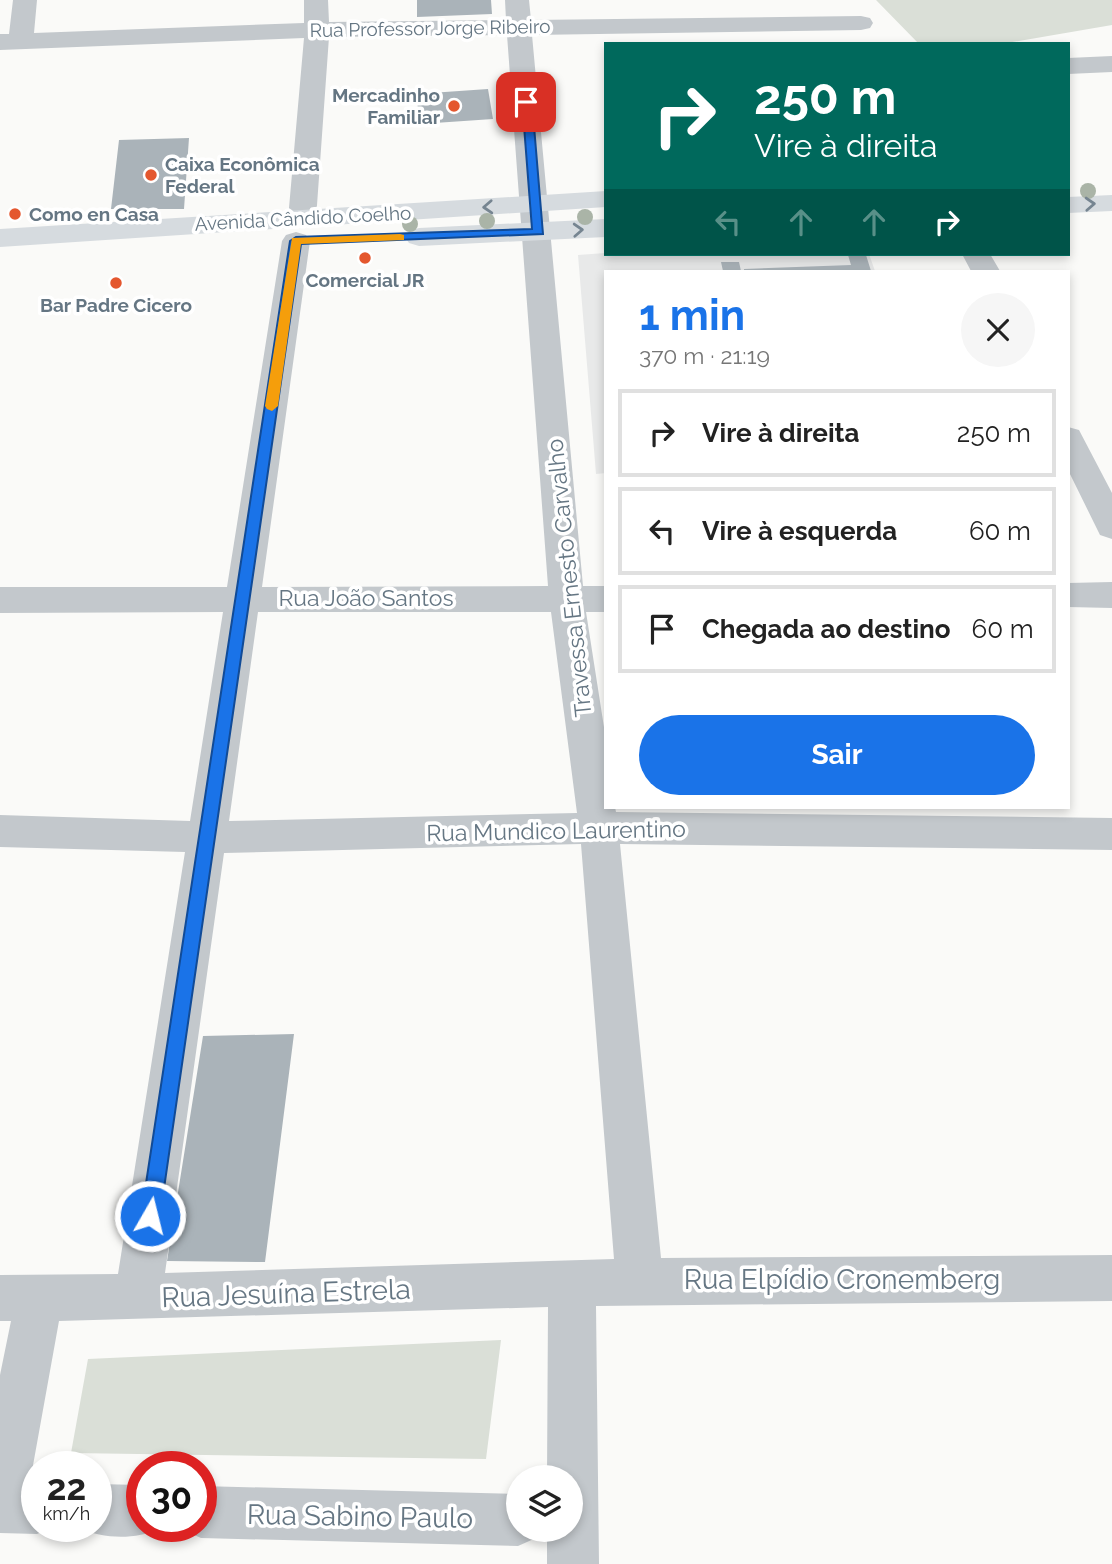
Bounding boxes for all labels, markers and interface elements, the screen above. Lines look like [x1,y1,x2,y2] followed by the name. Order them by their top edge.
[309,15,551,41] street label: Rua Professor Jorge Ribeiro
[754,68,896,125] text: 250 m
[639,70,730,161] icon: right
[496,72,556,132] pin
[507,83,545,121] icon: arrive
[332,84,441,128] place label: Mercadinho Familiar
[446,98,462,114] marker: Mercadinho Familiar
[754,127,937,164] text: Vire à direita
[165,153,320,197] place label: Caixa Econômica Federal
[143,167,159,183] marker: Caixa Econômica Federal
[1085,196,1096,211] one-way arrow
[483,199,494,214] one-way arrow
[194,201,412,235] street label: Avenida Cândido Coelho
[29,203,159,225] place label: Como en Casa
[709,203,747,241] icon: left
[782,203,820,241] icon: ahead
[855,203,893,241] icon: ahead
[928,203,966,241] icon: right
[7,206,23,222] marker: Como en Casa
[573,222,584,237] one-way arrow
[357,250,373,266] marker: Comercial JR
[306,269,425,291] place label: Comercial JR
[108,275,124,291] marker: Bar Padre Cicero
[639,291,745,340] text: 1 min
[961,293,1035,367] button: close
[40,294,192,316] place label: Bar Padre Cicero
[639,342,770,369] text: 370 m · 21:19
[643,414,681,452] icon: right
[702,418,859,448] text: Vire à direita
[957,418,1031,448] text: 250 m
[540,438,597,718] street label: Travessa Ernesto Carvalho
[643,512,681,550] icon: left
[702,516,897,546] text: Vire à esquerda
[969,516,1031,546] text: 60 m
[278,584,454,611] street label: Rua João Santos
[643,610,681,648] icon: arrive
[702,614,951,644] text: Chegada ao destino
[972,614,1034,644] text: 60 m
[639,715,1035,795] button: Sair
[426,815,686,846] street label: Rua Mundico Laurentino
[113,1179,187,1253] position arrow
[684,1263,1000,1296] street label: Rua Elpídio Cronemberg
[161,1273,411,1314] street label: Rua Jesuína Estrela
[126,1451,217,1542] speed limit sign: 30
[506,1465,583,1542] map controls
[506,1465,583,1542] button: layers
[47,1467,86,1508] text: 22
[247,1498,473,1535] street label: Rua Sabino Paulo
[43,1503,90,1524] text: km/h

